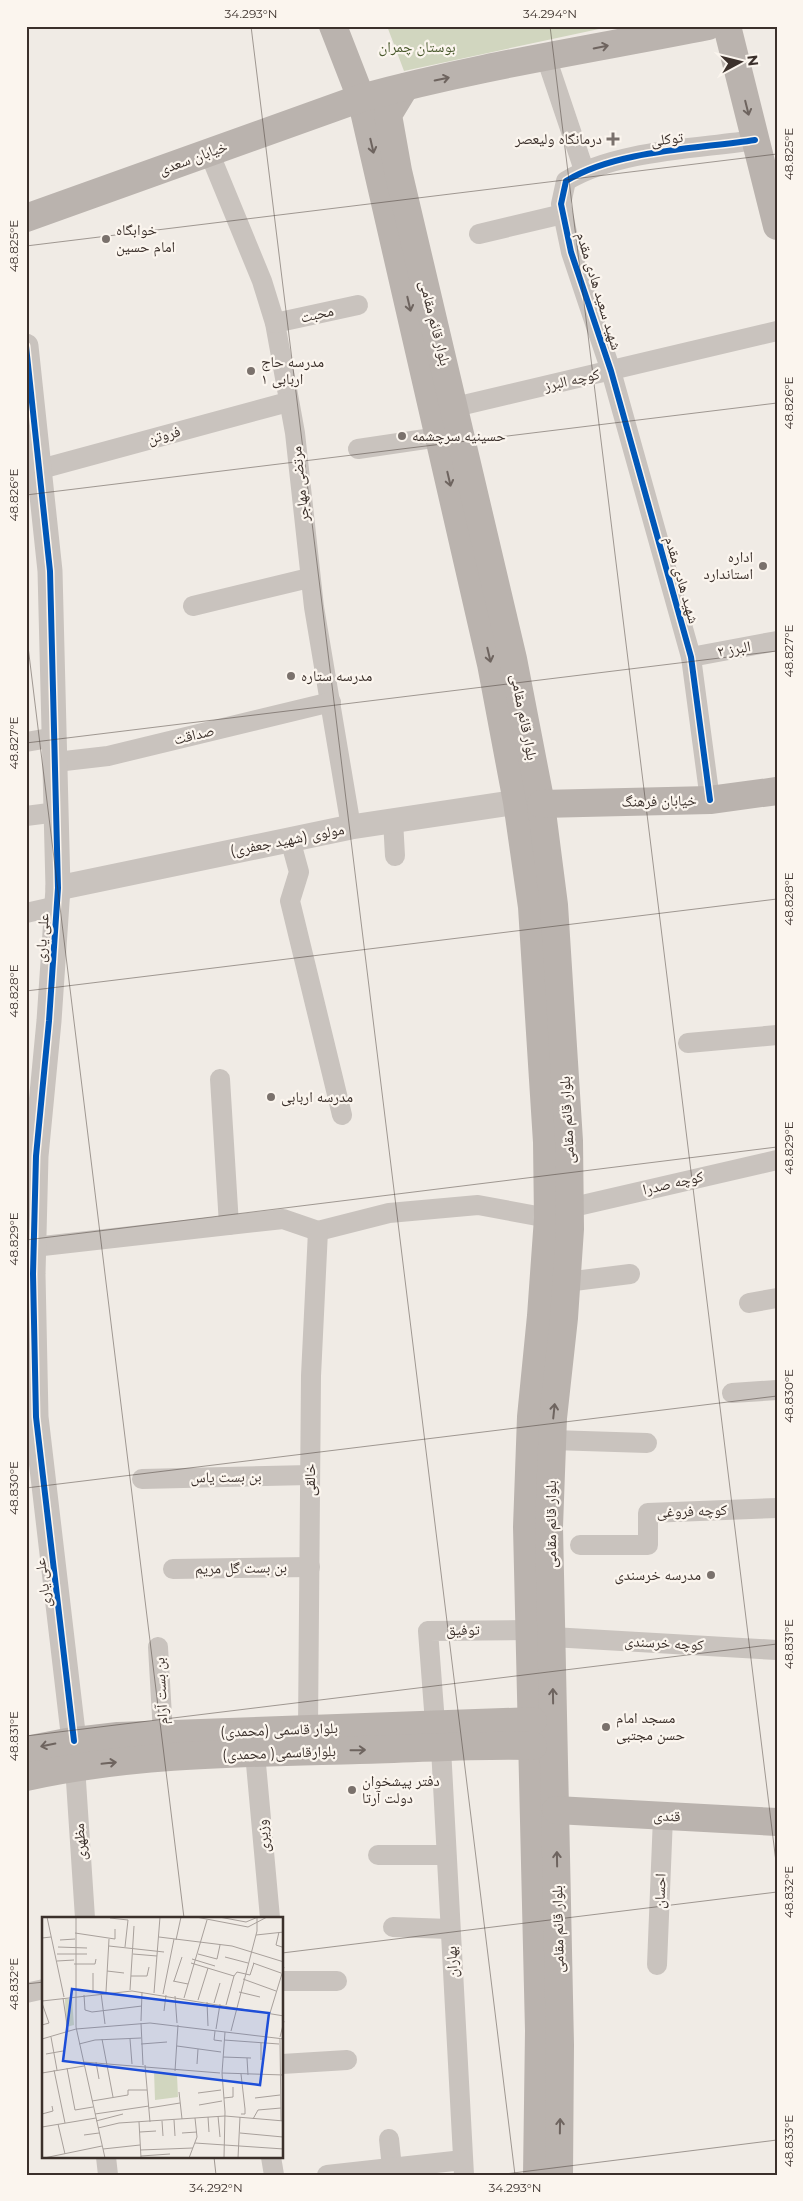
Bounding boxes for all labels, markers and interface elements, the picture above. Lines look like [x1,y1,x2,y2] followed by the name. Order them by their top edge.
[225,6,277,21] text: 34.293°N
[523,6,577,21] text: 34.294°N
[378,37,456,57] park label: بوستان چمران
[716,38,766,88] north arrow
[593,41,609,51] one-way arrow
[743,54,763,67] text: N
[434,74,450,83] one-way arrow
[743,99,752,115] one-way arrow
[650,127,685,151] street label: توکلی
[781,128,796,180] text: 48.825°E
[514,129,602,148] place label: درمانگاه ولیعصر
[606,132,620,146] marker: درمانگاه ولیعصر
[156,136,231,180] street label: خیابان سعدی
[368,137,377,153] one-way arrow
[6,220,21,272] text: 48.825°E
[116,220,175,257] place label: خوابگاه امام حسین
[572,230,627,353] street label: شهید سعید هادی مقدم
[100,233,112,245] marker: خوابگاه امام حسین
[415,278,455,368] street label: بلوار قائم مقامی
[405,295,414,311] one-way arrow
[298,300,335,327] street label: محبت
[261,352,324,389] place label: مدرسه حاج اربابی ۱
[541,364,602,395] street label: کوچه البرز
[245,365,257,377] marker: مدرسه حاج اربابی ۱
[781,376,796,430] text: 48.826°E
[145,421,183,449] street label: فروتن
[412,426,506,445] place label: حسینیه سرچشمه
[396,430,408,442] marker: حسینیه سرچشمه
[286,445,314,524] street label: مرتضی مهاجر
[6,468,21,522] text: 48.826°E
[445,471,454,487] one-way arrow
[660,534,704,626] street label: شهید هادی مقدم
[704,547,753,583] place label: اداره استاندارد
[757,560,769,572] marker: اداره استاندارد
[781,624,796,678] text: 48.827°E
[716,636,752,661] street label: البرز ۲
[485,646,494,662] one-way arrow
[301,666,372,685] place label: مدرسه ستاره
[285,670,297,682] marker: مدرسه ستاره
[506,672,542,762] street label: بلوار قائم مقامی
[6,716,21,770] text: 48.827°E
[172,720,216,749] street label: صداقت
[621,790,697,812] street label: خیابان فرهنگ
[228,819,346,861] street label: مولوی (شهید جعفری)
[781,872,796,926] text: 48.828°E
[30,912,54,963] street label: علی یاری
[6,964,21,1018] text: 48.828°E
[555,1076,579,1164] street label: بلوار قائم مقامی
[281,1087,353,1107] place label: مدرسه اربابی
[265,1091,277,1103] marker: مدرسه اربابی
[781,1121,796,1175] text: 48.829°E
[641,1166,705,1199] street label: کوچه صدرا
[6,1212,21,1266] text: 48.829°E
[781,1369,796,1423] text: 48.830°E
[549,1404,558,1420] one-way arrow
[6,1461,21,1515] text: 48.830°E
[300,1463,320,1496] street label: خالقی
[190,1466,262,1488] street label: بن بست یاس
[541,1480,561,1568] street label: بلوار قائم مقامی
[656,1500,728,1522] street label: کوچه فروغی
[30,1557,56,1609] street label: علی یاری
[195,1557,287,1579] street label: بن بست گل مریم
[614,1565,701,1585] place label: مدرسه خرسندی
[705,1569,717,1581] marker: مدرسه خرسندی
[781,1619,796,1669] text: 48.831°E
[446,1620,481,1640] street label: توفیق
[624,1631,704,1655] street label: کوچه خرسندی
[149,1657,173,1725] street label: بن بست آرام
[549,1688,558,1704] one-way arrow
[616,1708,686,1745] place label: مسجد امام حسن مجتبی
[6,1711,21,1761] text: 48.831°E
[220,1718,338,1742] street label: بلوار قاسمی (محمدی)
[600,1721,612,1733] marker: مسجد امام حسن مجتبی
[40,1741,56,1751] one-way arrow
[222,1741,336,1765] street label: بلوارقاسمی( محمدی)
[350,1745,366,1755] one-way arrow
[100,1758,116,1768] one-way arrow
[362,1771,440,1807] place label: دفتر پیشخوان دولت آرتا
[346,1784,358,1796] marker: دفتر پیشخوان دولت آرتا
[653,1806,681,1826] street label: قندی
[252,1819,274,1853] street label: وزیری
[69,1823,91,1861] street label: مظهری
[552,1851,562,1867] one-way arrow
[781,1866,796,1918] text: 48.832°E
[649,1873,671,1909] street label: احسان
[547,1885,569,1973] street label: بلوار قائم مقامی
[42,1917,284,2158] inset map
[441,1946,463,1978] street label: بهاران
[6,1958,21,2010] text: 48.832°E
[781,2115,796,2167] text: 48.833°E
[555,2118,565,2134] one-way arrow
[189,2180,243,2195] text: 34.292°N
[489,2180,541,2195] text: 34.293°N

